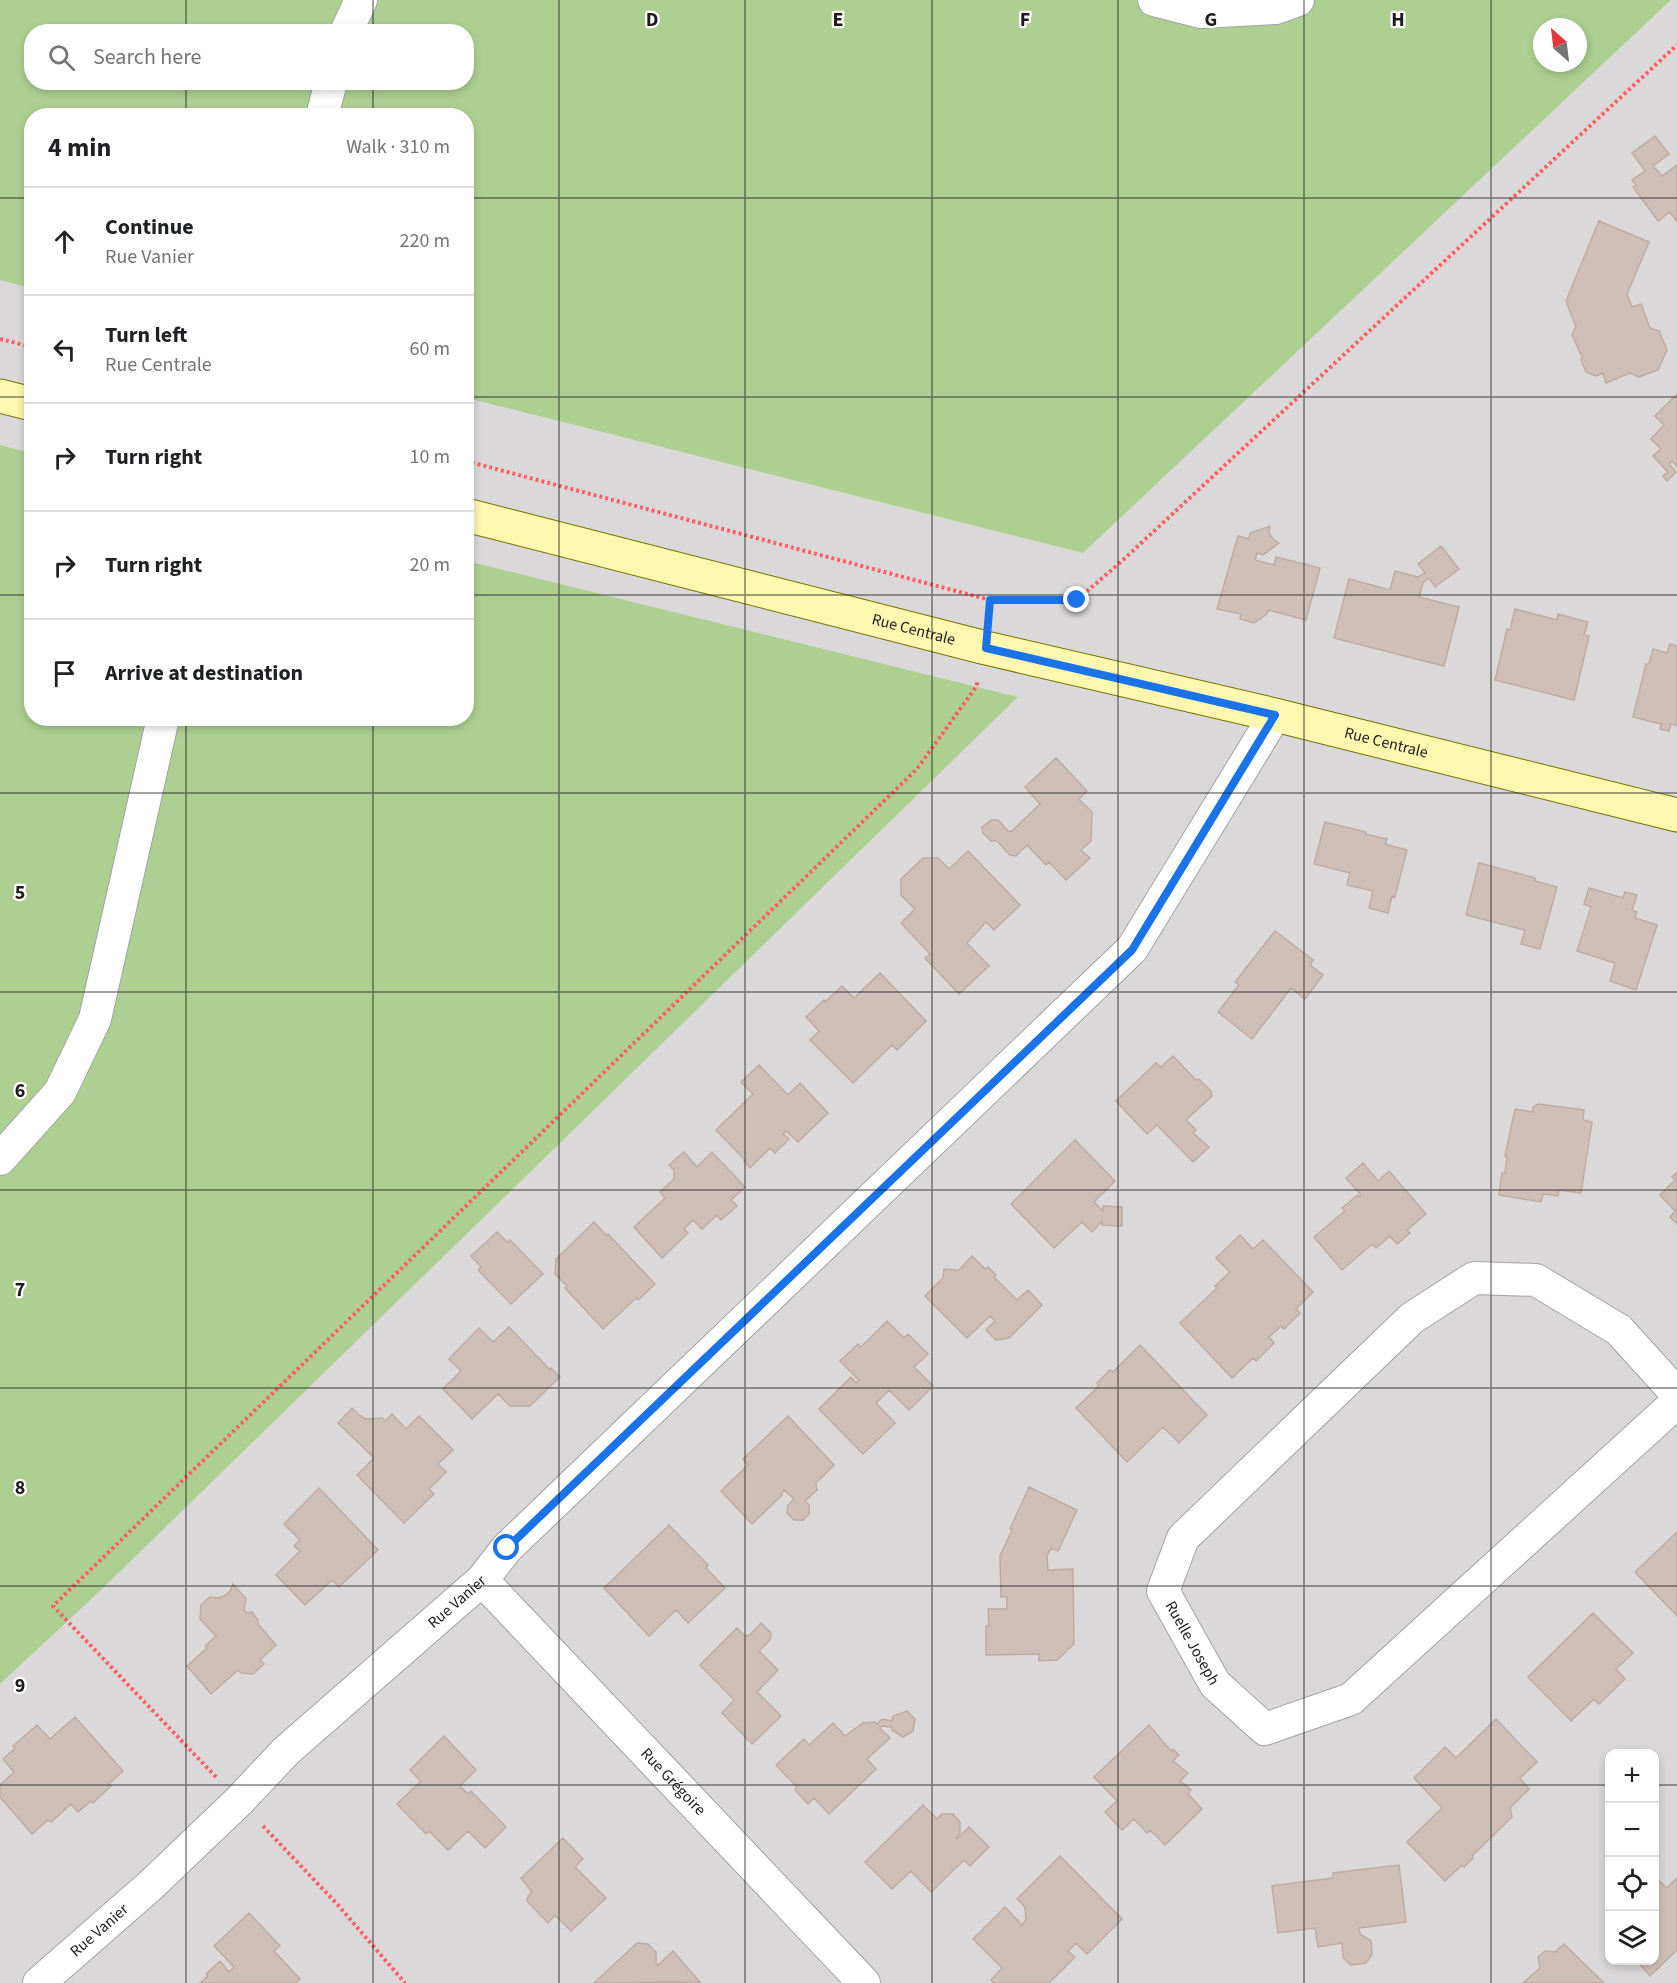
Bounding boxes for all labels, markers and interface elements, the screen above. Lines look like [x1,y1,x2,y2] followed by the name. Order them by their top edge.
[646,6,658,34] text: D
[833,6,843,34] text: E
[1020,6,1030,34] text: F
[1205,6,1217,34] text: G
[1391,6,1405,34] text: H
[1533,18,1587,72] north arrow
[24,24,474,90] search box
[45,41,78,74] icon: search
[93,41,201,73] text: Search here
[48,129,111,166] text: 4 min
[346,133,450,161] text: Walk · 310 m
[105,211,194,243] text: Continue
[48,225,81,258] icon: ahead
[400,227,450,255] text: 220 m
[105,243,194,271] text: Rue Vanier
[105,319,187,351] text: Turn left
[48,333,81,366] icon: left
[410,335,450,363] text: 60 m
[105,351,212,379] text: Rue Centrale
[48,441,81,474] icon: right
[105,441,202,473] text: Turn right
[410,443,450,471] text: 10 m
[48,549,81,582] icon: right
[105,549,202,581] text: Turn right
[410,551,450,579] text: 20 m
[1063,586,1089,612] route end
[869,608,958,651] street label: Rue Centrale
[48,657,81,690] icon: arrive
[105,657,303,689] text: Arrive at destination
[1342,722,1430,764] street label: Rue Centrale
[15,879,25,907] text: 5
[15,1077,25,1105] text: 6
[15,1276,25,1304] text: 7
[15,1474,25,1502] text: 8
[493,1534,519,1560] route start
[423,1570,491,1634] street label: Rue Vanier
[1160,1597,1225,1689] street label: Ruelle Joseph
[15,1672,25,1700] text: 9
[636,1743,711,1821] street label: Rue Grégoire
[1605,1749,1659,1965] map controls
[1605,1749,1659,1803] button: +
[1605,1803,1659,1857] button: −
[1605,1857,1659,1911] button: locate
[65,1898,134,1962] street label: Rue Vanier
[1605,1911,1659,1965] button: layers

